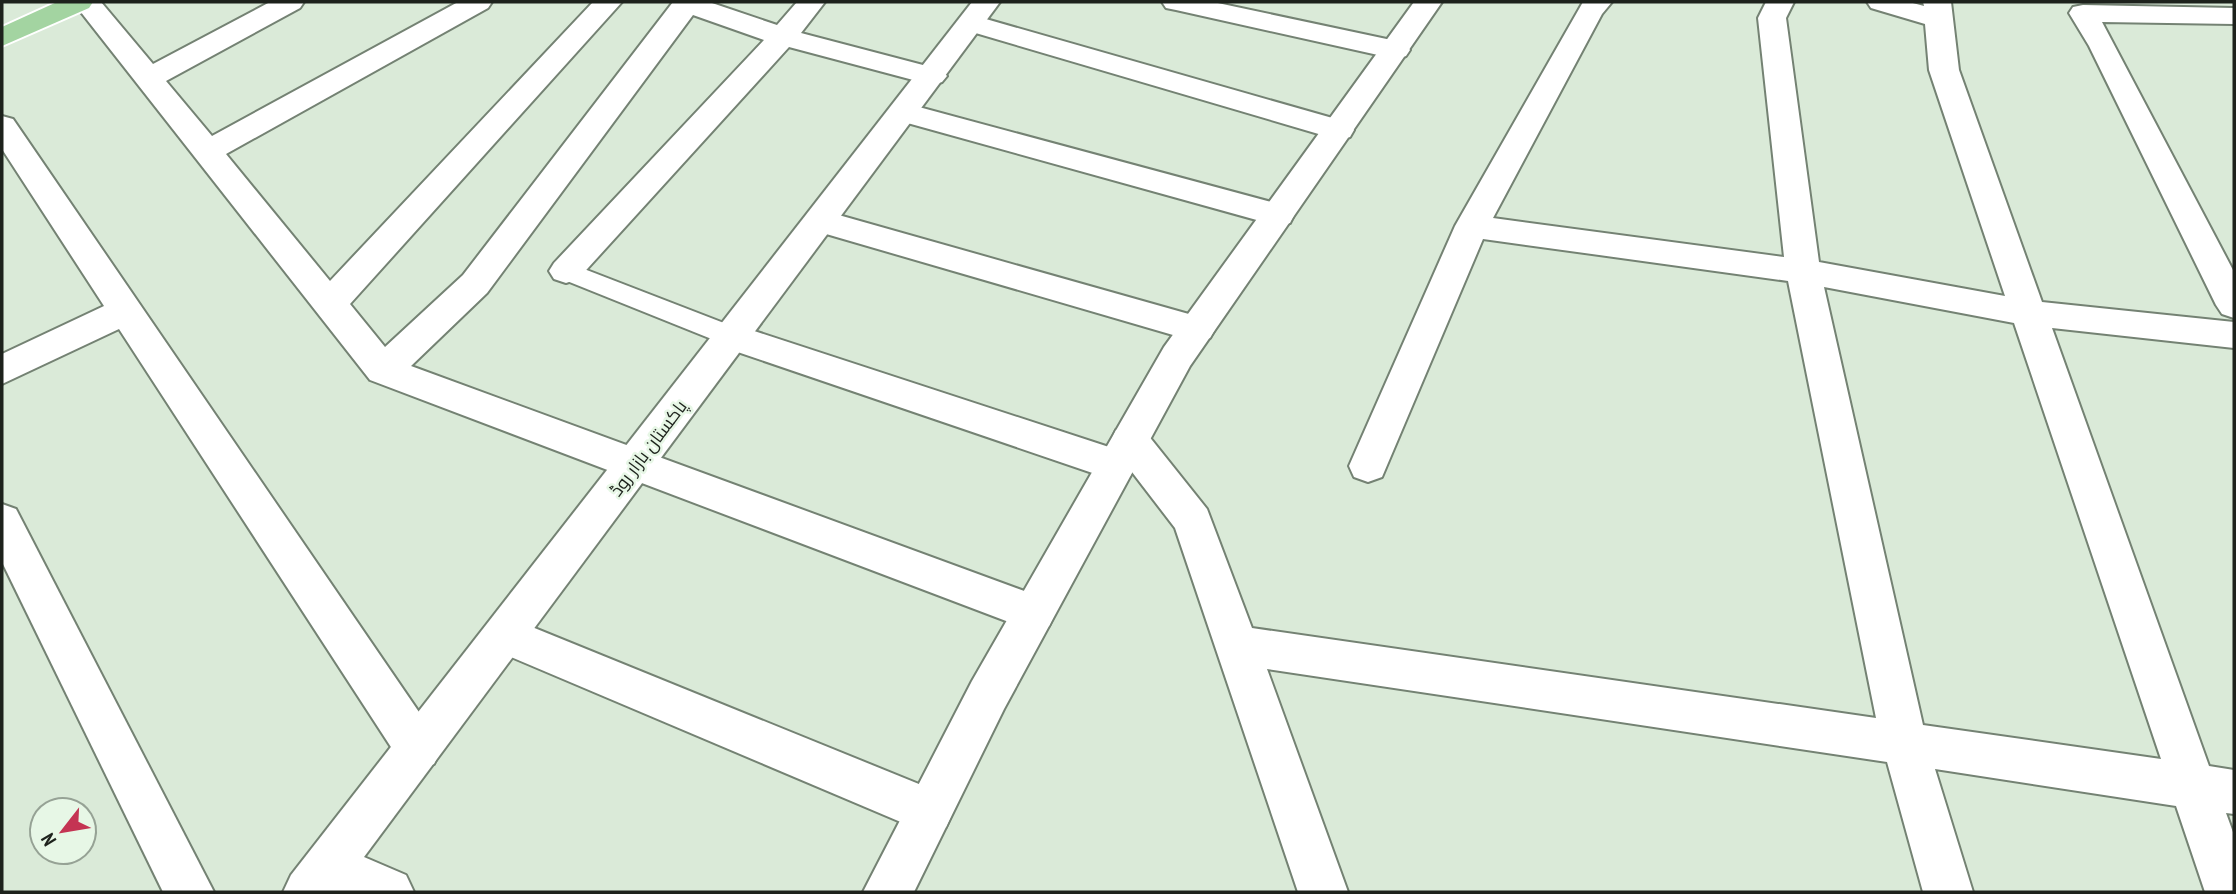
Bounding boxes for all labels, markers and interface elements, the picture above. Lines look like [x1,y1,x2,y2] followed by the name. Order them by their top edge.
[604,395,693,501] street label: پاکستان بازار روڈ
[28,796,98,866] north arrow
[35,829,61,850] text: N

